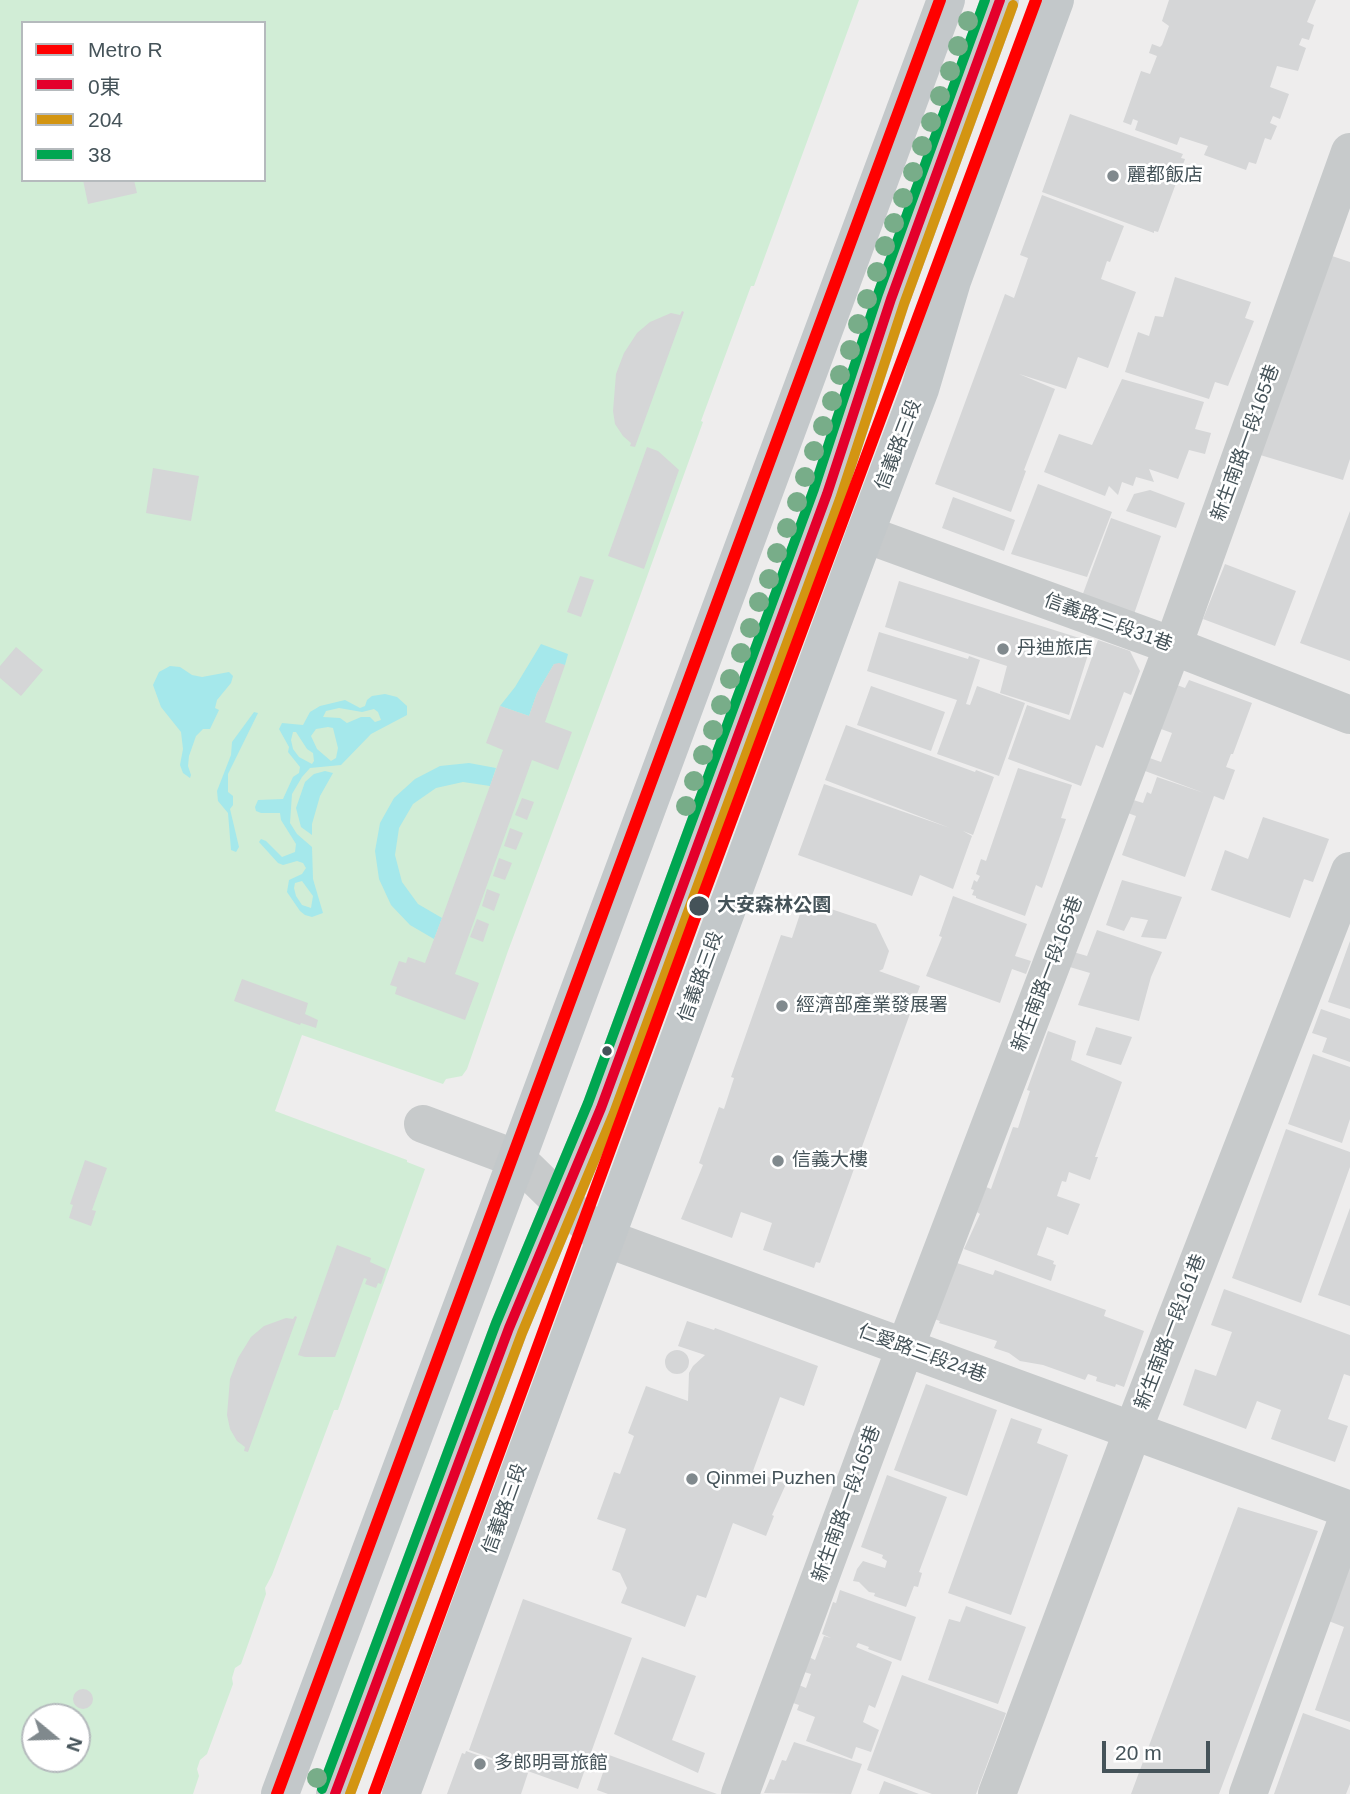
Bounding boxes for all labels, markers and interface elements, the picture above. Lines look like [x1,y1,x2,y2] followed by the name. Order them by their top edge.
[21,21,266,182] legend
[88,38,163,61] text: Metro R
[88,75,121,98] text: 0東
[88,108,123,131] text: 204
[88,143,111,166] text: 38
[1127,165,1203,187] place label: 麗都飯店
[1105,168,1121,184] marker: 麗都飯店
[1207,362,1285,524] street label: 新生南路一段165巷
[871,397,927,493] street label: 信義路三段
[1041,589,1175,657] street label: 信義路三段31巷
[1017,638,1093,660] place label: 丹迪旅店
[995,641,1011,657] marker: 丹迪旅店
[1008,893,1088,1055] street label: 新生南路一段165巷
[687,894,711,918] marker: 大安森林公園
[717,895,831,917] place label: 大安森林公園
[674,928,728,1026] street label: 信義路三段
[796,995,948,1017] place label: 經濟部產業發展署
[774,998,790,1014] marker: 經濟部產業發展署
[600,1044,614,1058] unlabelled marker
[792,1150,868,1172] place label: 信義大樓
[770,1153,786,1169] marker: 信義大樓
[1131,1251,1211,1413] street label: 新生南路一段161巷
[855,1320,989,1388] street label: 仁愛路三段24巷
[808,1423,886,1585] street label: 新生南路一段165巷
[478,1460,532,1558] street label: 信義路三段
[706,1468,836,1490] place label: Qinmei Puzhen
[684,1471,700,1487] marker: Qinmei Puzhen
[21,1703,91,1773] north arrow
[1105,1728,1214,1772] scale bar
[62,1734,87,1754] text: N
[1115,1741,1162,1764] text: 20 m
[494,1753,608,1775] place label: 多郎明哥旅館
[472,1756,488,1772] marker: 多郎明哥旅館

